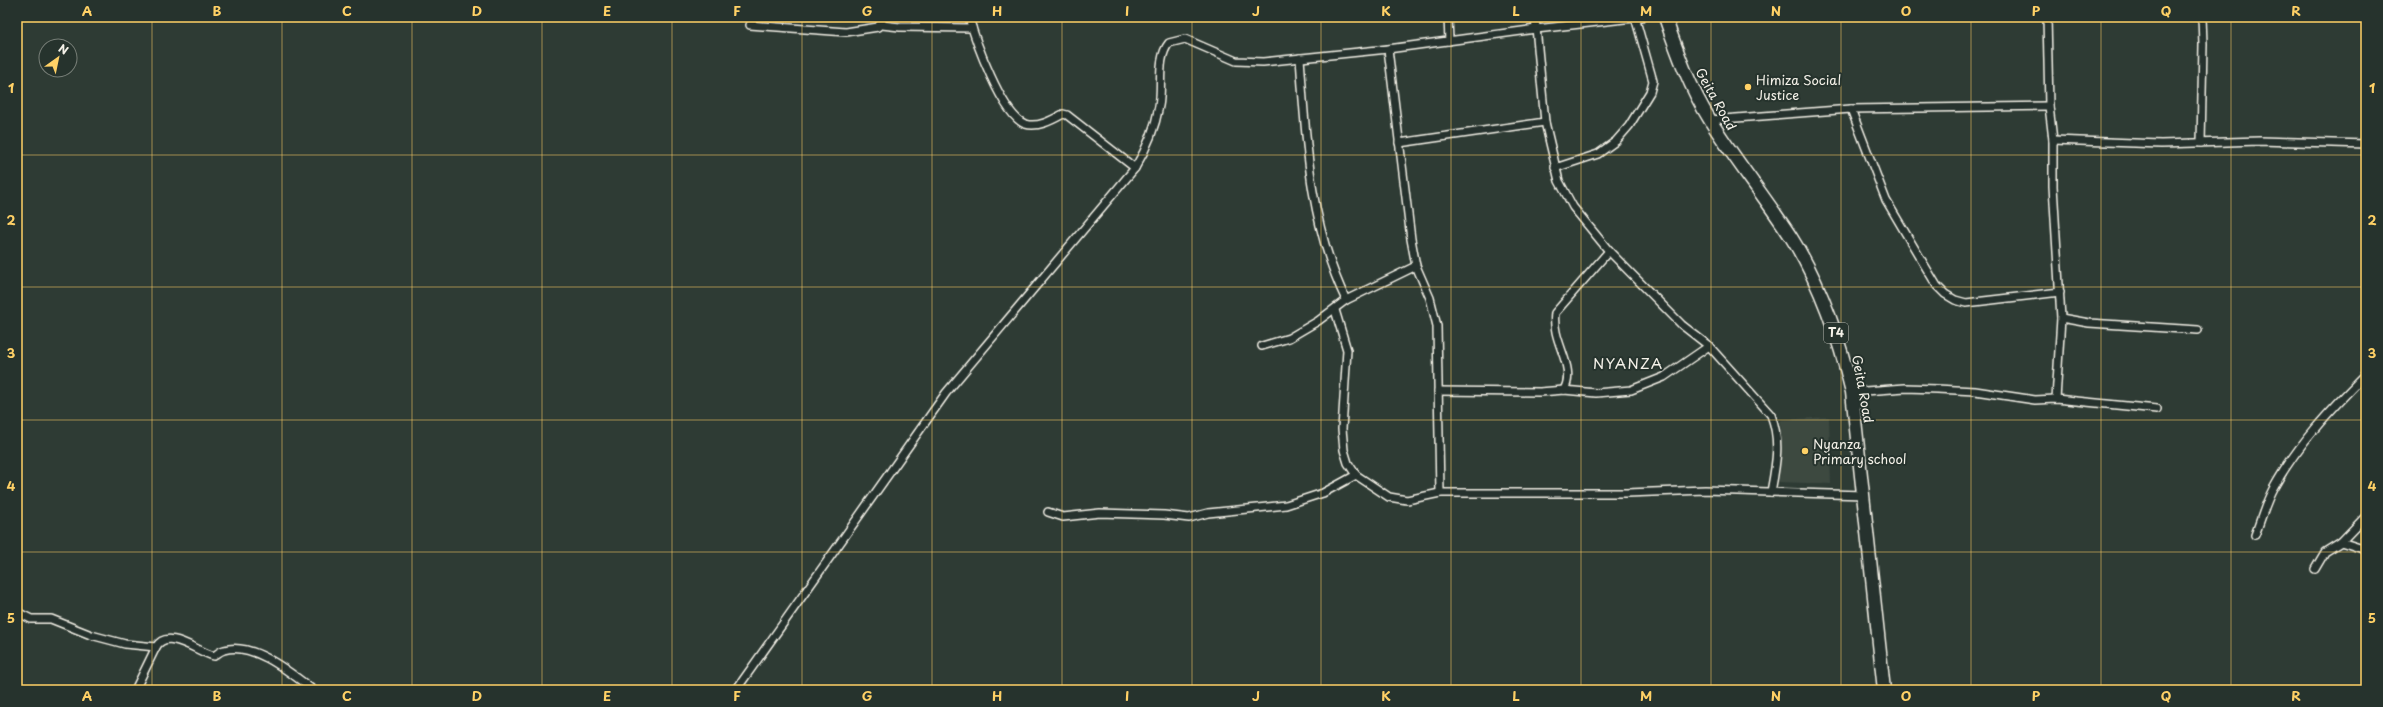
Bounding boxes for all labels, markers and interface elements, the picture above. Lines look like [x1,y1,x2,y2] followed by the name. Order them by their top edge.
[82,1,92,20] text: A
[213,1,222,20] text: B
[342,1,352,20] text: C
[472,1,482,20] text: D
[603,1,611,20] text: E
[733,1,741,20] text: F
[862,1,872,20] text: G
[992,1,1002,20] text: H
[1125,1,1129,20] text: I
[1252,1,1260,20] text: J
[1381,1,1391,20] text: K
[1512,1,1520,20] text: L
[1640,1,1652,20] text: M
[1771,1,1781,20] text: N
[1901,1,1911,20] text: O
[2032,1,2041,20] text: P
[2161,1,2171,20] text: Q
[2291,1,2301,20] text: R
[38,38,78,78] north arrow
[55,40,72,59] text: N
[1691,64,1741,134] street label: Geita Road
[1756,70,1841,104] place label: Himiza Social Justice
[8,78,14,97] text: 1
[2369,78,2375,97] text: 1
[1743,82,1753,92] marker: Himiza Social Justice
[6,210,16,229] text: 2
[2367,210,2377,229] text: 2
[1824,323,1848,343] road number: T4
[7,343,16,362] text: 3
[2368,343,2377,362] text: 3
[1593,351,1663,374] district label: NYANZA
[1848,353,1879,425] street label: Geita Road
[1813,434,1907,468] place label: Nyanza Primary school
[1800,446,1810,456] marker: Nyanza Primary school
[7,476,16,495] text: 4
[2368,476,2377,495] text: 4
[7,608,15,627] text: 5
[2368,608,2376,627] text: 5
[82,686,92,705] text: A
[213,686,222,705] text: B
[342,686,352,705] text: C
[472,686,482,705] text: D
[603,686,611,705] text: E
[733,686,741,705] text: F
[862,686,872,705] text: G
[992,686,1002,705] text: H
[1125,686,1129,705] text: I
[1252,686,1260,705] text: J
[1381,686,1391,705] text: K
[1512,686,1520,705] text: L
[1640,686,1652,705] text: M
[1771,686,1781,705] text: N
[1901,686,1911,705] text: O
[2032,686,2041,705] text: P
[2161,686,2171,705] text: Q
[2291,686,2301,705] text: R

